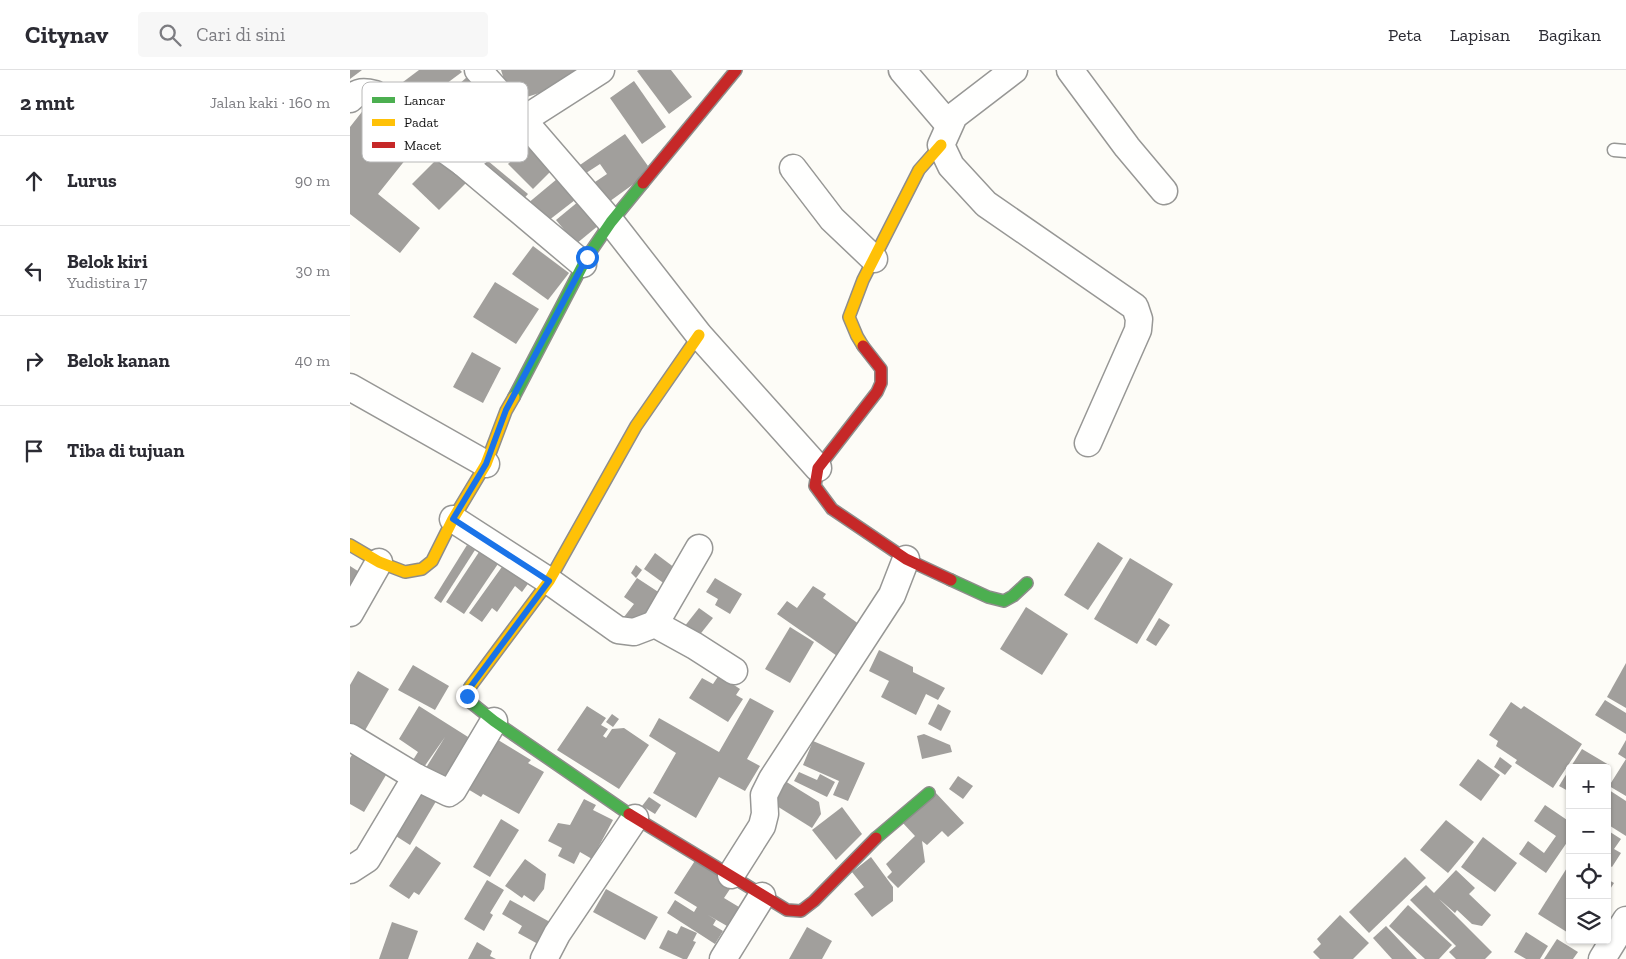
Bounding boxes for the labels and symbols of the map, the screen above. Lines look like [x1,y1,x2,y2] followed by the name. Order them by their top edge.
[362,82,528,162] legend
[404,92,446,109] text: Lancar
[404,114,439,131] text: Padat
[404,137,442,154] text: Macet
[576,246,599,269] route start
[456,685,479,708] route end

